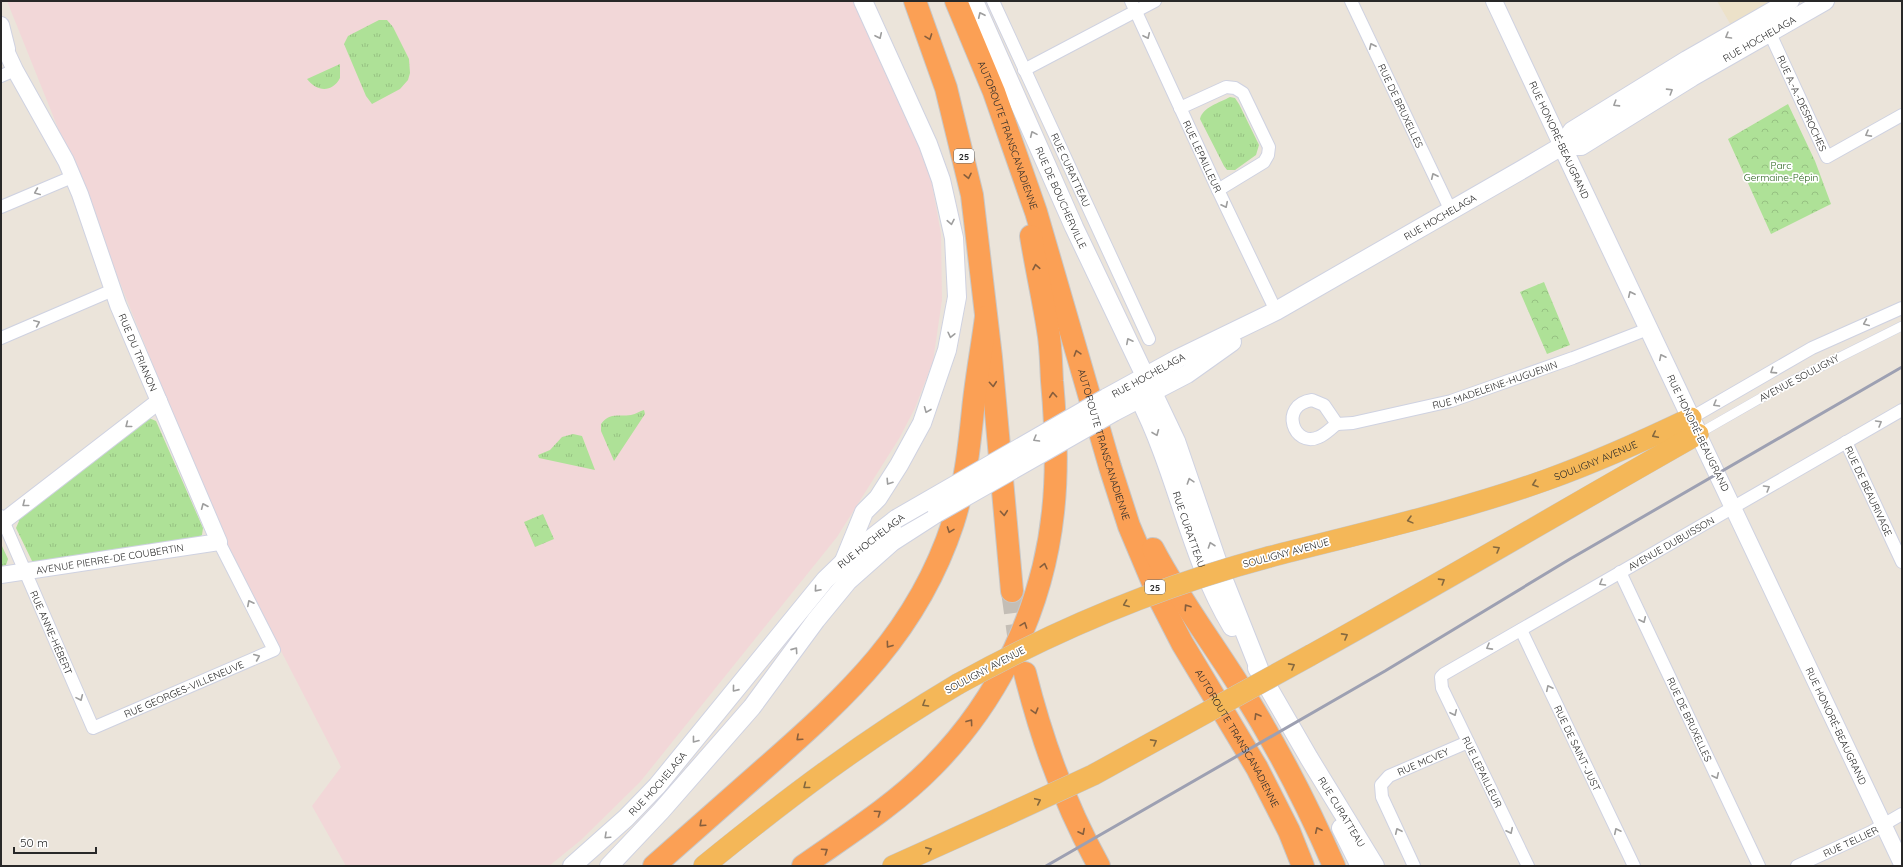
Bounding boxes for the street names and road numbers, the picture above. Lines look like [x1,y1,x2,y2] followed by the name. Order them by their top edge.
[1720,12,1798,65] street label: RUE HOCHELAGA
[1774,53,1830,154] street label: RUE A.-A.-DESROCHES
[975,59,1041,212] street label: AUTOROUTE TRANSCANADIENNE
[1375,62,1427,150] street label: RUE DE BRUXELLES
[1526,79,1592,201] street label: RUE HONORÉ-BEAUGRAND
[1180,118,1225,195] street label: RUE LEPAILLEUR
[1048,131,1094,209] street label: RUE CURATTEAU
[1033,144,1090,251] street label: RUE DE BOUCHERVILLE
[954,149,974,163] road number: 25
[1401,191,1479,243] street label: RUE HOCHELAGA
[116,311,160,393] street label: RUE DU TRIANON
[1109,349,1187,400] street label: RUE HOCHELAGA
[1757,351,1842,405] street label: AVENUE SOULIGNY
[1431,358,1559,412] street label: RUE MADELEINE-HUGUENIN
[1075,367,1133,522] street label: AUTOROUTE TRANSCANADIENNE
[1664,372,1732,494] street label: RUE HONORÉ-BEAUGRAND
[1552,437,1640,483] street label: SOULIGNY AVENUE
[1842,444,1896,538] street label: RUE DE BEAURIVAGE
[1170,490,1209,570] street label: RUE CURATTEAU
[835,510,908,571] street label: RUE HOCHELAGA
[1626,513,1716,573] street label: AVENUE DUBUISSON
[1241,535,1331,571] street label: SOULIGNY AVENUE
[35,541,185,577] street label: AVENUE PIERRE-DE COUBERTIN
[1145,580,1165,594] road number: 25
[28,588,76,677] street label: RUE ANNE-HÉBERT
[943,643,1028,697] street label: SOULIGNY AVENUE
[122,657,246,720] street label: RUE GEORGES-VILLENEUVE
[1803,665,1870,787] street label: RUE HONORÉ-BEAUGRAND
[1193,667,1282,810] street label: AUTOROUTE TRANSCANADIENNE
[1664,675,1715,764] street label: RUE DE BRUXELLES
[1551,703,1604,793] street label: RUE DE SAINT-JUST
[1459,734,1505,810] street label: RUE LEPAILLEUR
[1395,744,1451,778] street label: RUE MCVEY
[625,748,690,818] street label: RUE HOCHELAGA
[1315,774,1368,849] street label: RUE CURATTEAU
[1821,823,1881,860] street label: RUE TELLIER

